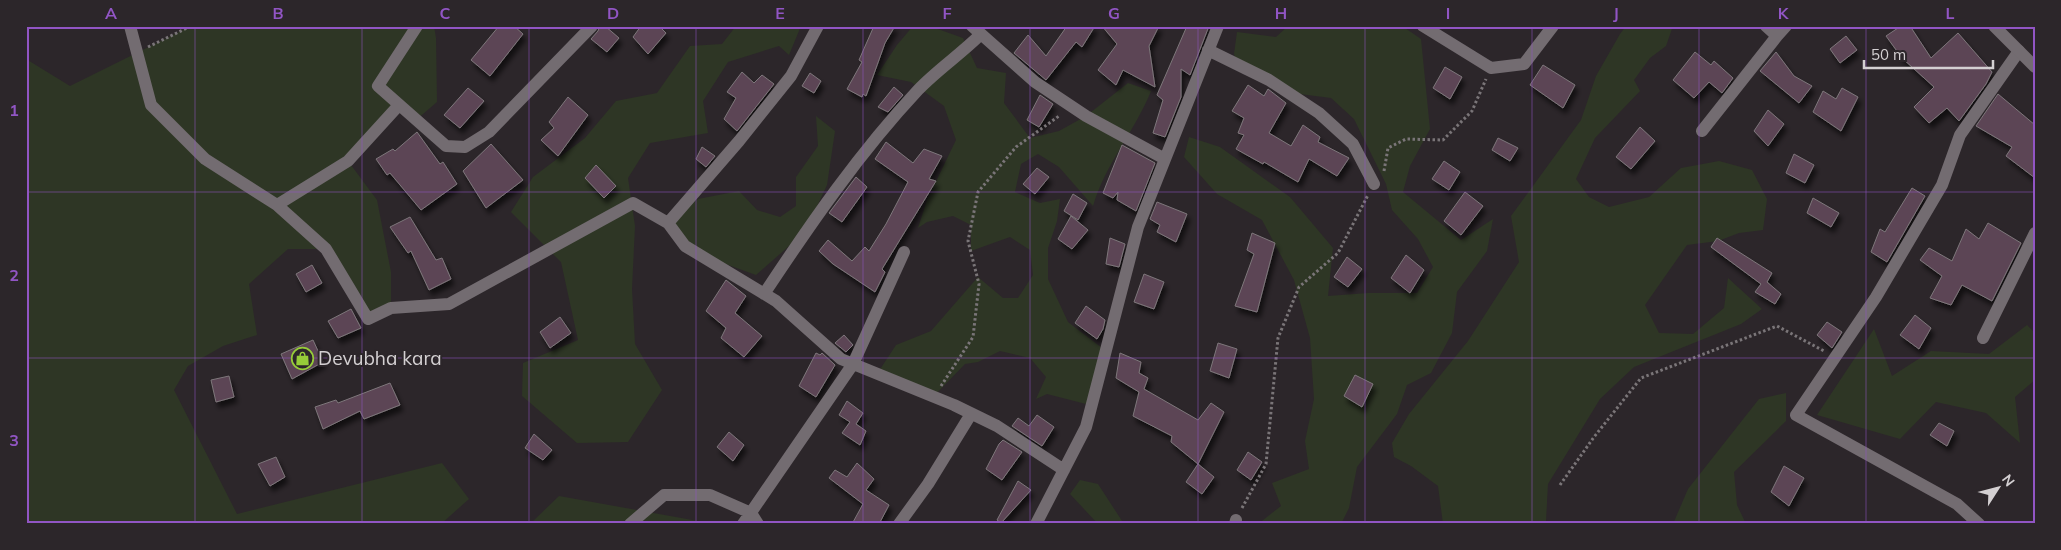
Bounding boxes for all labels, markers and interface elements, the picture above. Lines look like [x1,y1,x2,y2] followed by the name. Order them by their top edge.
[105,3,117,23] text: A
[272,3,284,23] text: B
[440,3,451,23] text: C
[607,3,619,23] text: D
[775,3,785,23] text: E
[942,3,952,23] text: F
[1108,3,1120,23] text: G
[1275,3,1287,23] text: H
[1446,3,1450,23] text: I
[1613,3,1619,23] text: J
[1778,3,1790,23] text: K
[1946,3,1955,23] text: L
[1864,38,1992,70] scale bar
[1871,45,1906,64] text: 50 m
[9,100,19,120] text: 1
[9,265,19,285] text: 2
[290,346,314,370] shop icon: Devubha kara
[318,346,442,370] place label: Devubha kara
[9,430,19,450] text: 3
[1974,462,2024,512] north arrow
[1998,471,2019,490] text: N

